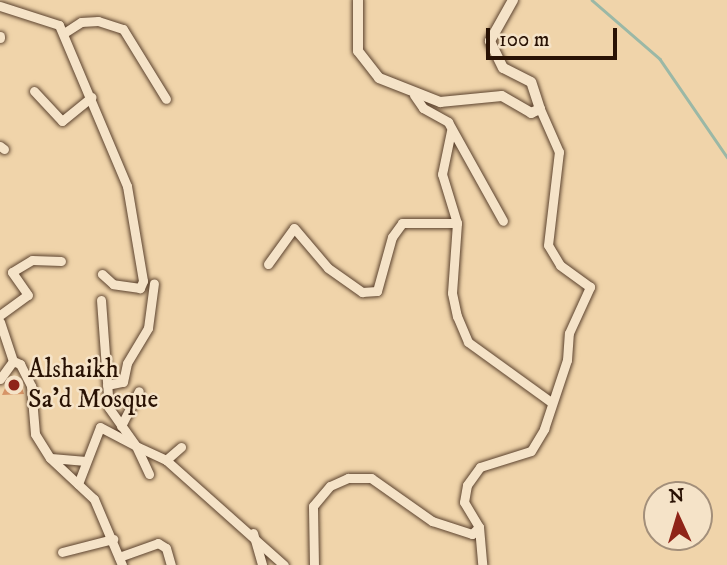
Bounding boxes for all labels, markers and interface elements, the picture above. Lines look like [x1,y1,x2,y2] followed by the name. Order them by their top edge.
[489,14,620,58] scale bar
[499,27,550,53] text: 100 m
[28,354,158,416] place label: Alshaikh Sa'd Mosque
[6,377,22,393] marker: Alshaikh Sa'd Mosque
[643,481,713,551] north arrow
[668,485,685,509] text: N

